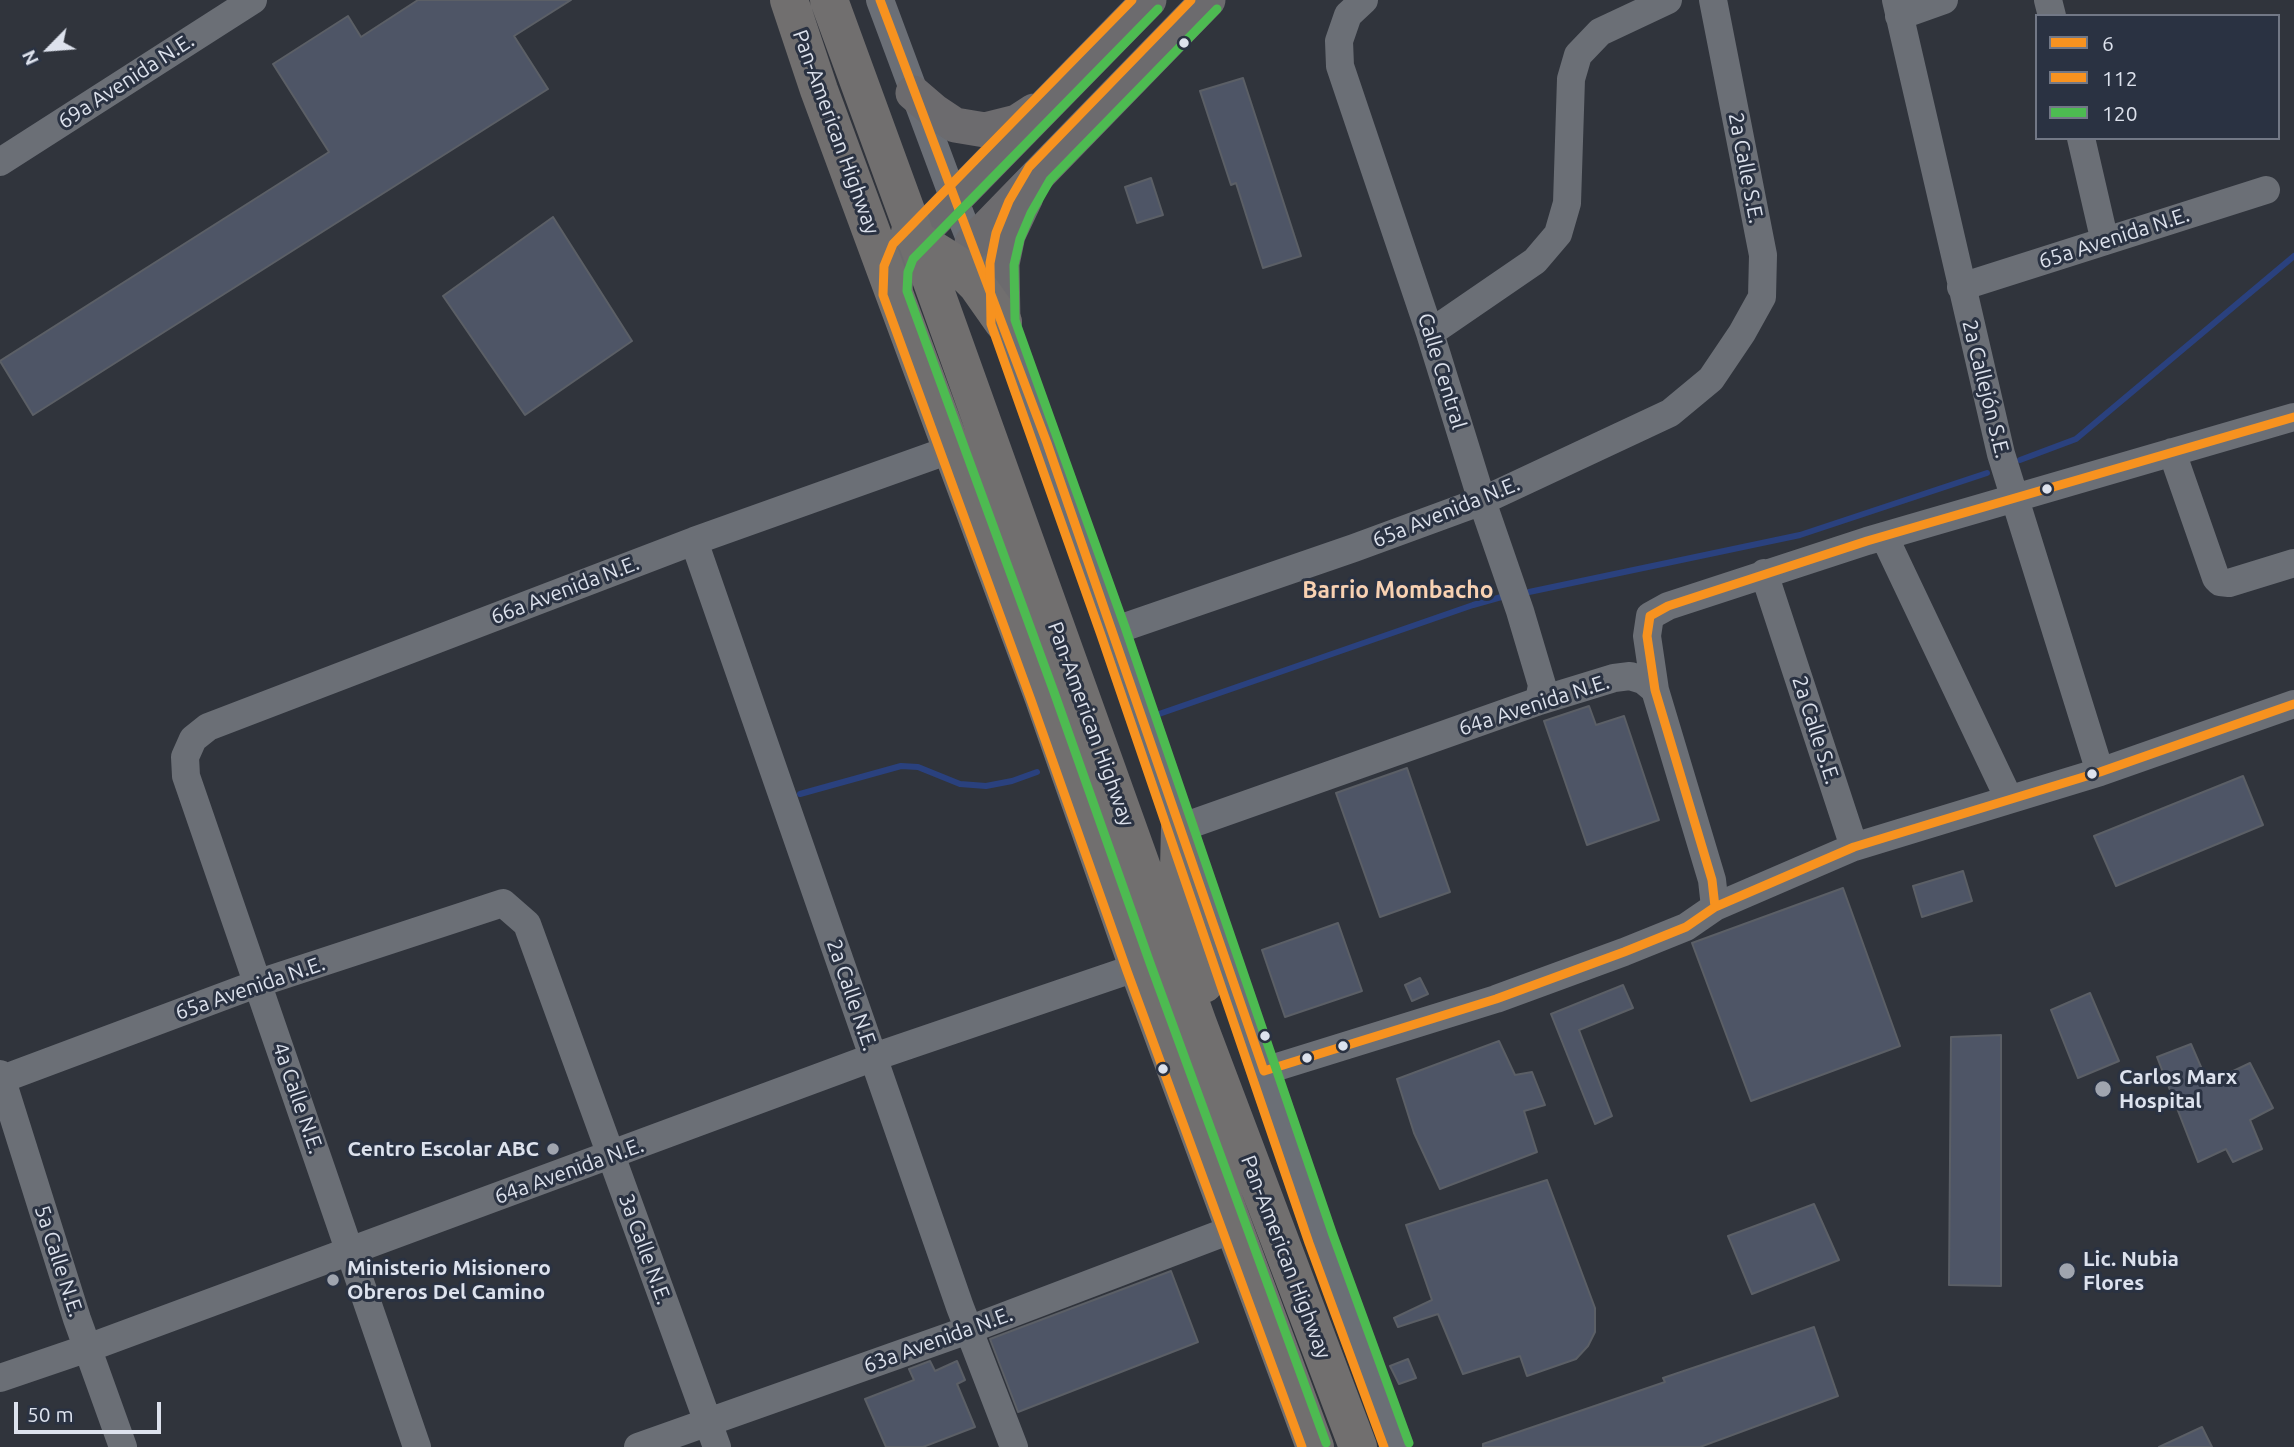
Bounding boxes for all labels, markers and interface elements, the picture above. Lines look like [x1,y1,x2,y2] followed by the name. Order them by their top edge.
[14,14,84,84] north arrow
[2035,14,2280,140] legend
[787,26,885,238] street label: Pan-American Highway
[53,28,199,134] street label: 69a Avenida N.E.
[2102,31,2114,55] text: 6
[1177,36,1191,50] unlabelled marker
[17,47,43,69] text: N
[2102,66,2138,90] text: 112
[2102,101,2138,125] text: 120
[1723,111,1769,225] street label: 2a Calle S.E.
[2036,202,2192,274] street label: 65a Avenida N.E.
[1412,310,1472,432] street label: Calle Central
[1957,317,2015,461] street label: 2a Callejón S.E.
[1369,471,1523,553] street label: 65a Avenida N.E.
[2040,482,2054,496] unlabelled marker
[487,550,643,630] street label: 66a Avenida N.E.
[1302,576,1494,604] district label: Barrio Mombacho
[1042,618,1140,830] street label: Pan-American Highway
[1456,669,1612,741] street label: 64a Avenida N.E.
[1787,673,1845,787] street label: 2a Calle S.E.
[2085,767,2099,781] unlabelled marker
[821,936,883,1054] street label: 2a Calle N.E.
[172,951,328,1025] street label: 65a Avenida N.E.
[1258,1029,1272,1043] unlabelled marker
[267,1039,329,1157] street label: 4a Calle N.E.
[1336,1039,1350,1053] unlabelled marker
[1300,1051,1314,1065] unlabelled marker
[1156,1062,1170,1076] unlabelled marker
[2119,1064,2237,1114] place label: Carlos Marx Hospital
[2093,1079,2113,1099] marker: Carlos Marx Hospital
[491,1132,647,1210] street label: 64a Avenida N.E.
[348,1136,539,1162] place label: Centro Escolar ABC
[545,1141,561,1157] marker: Centro Escolar ABC
[1236,1152,1336,1362] street label: Pan-American Highway
[613,1190,677,1308] street label: 3a Calle N.E.
[29,1202,89,1320] street label: 5a Calle N.E.
[2083,1246,2179,1296] place label: Lic. Nubia Flores
[347,1255,551,1305] place label: Ministerio Misionero Obreros Del Camino
[2057,1261,2077,1281] marker: Lic. Nubia Flores
[325,1272,341,1288] marker: Ministerio Misionero Obreros Del Camino
[860,1301,1016,1379] street label: 63a Avenida N.E.
[18,1388,164,1432] scale bar
[27,1402,74,1426] text: 50 m

